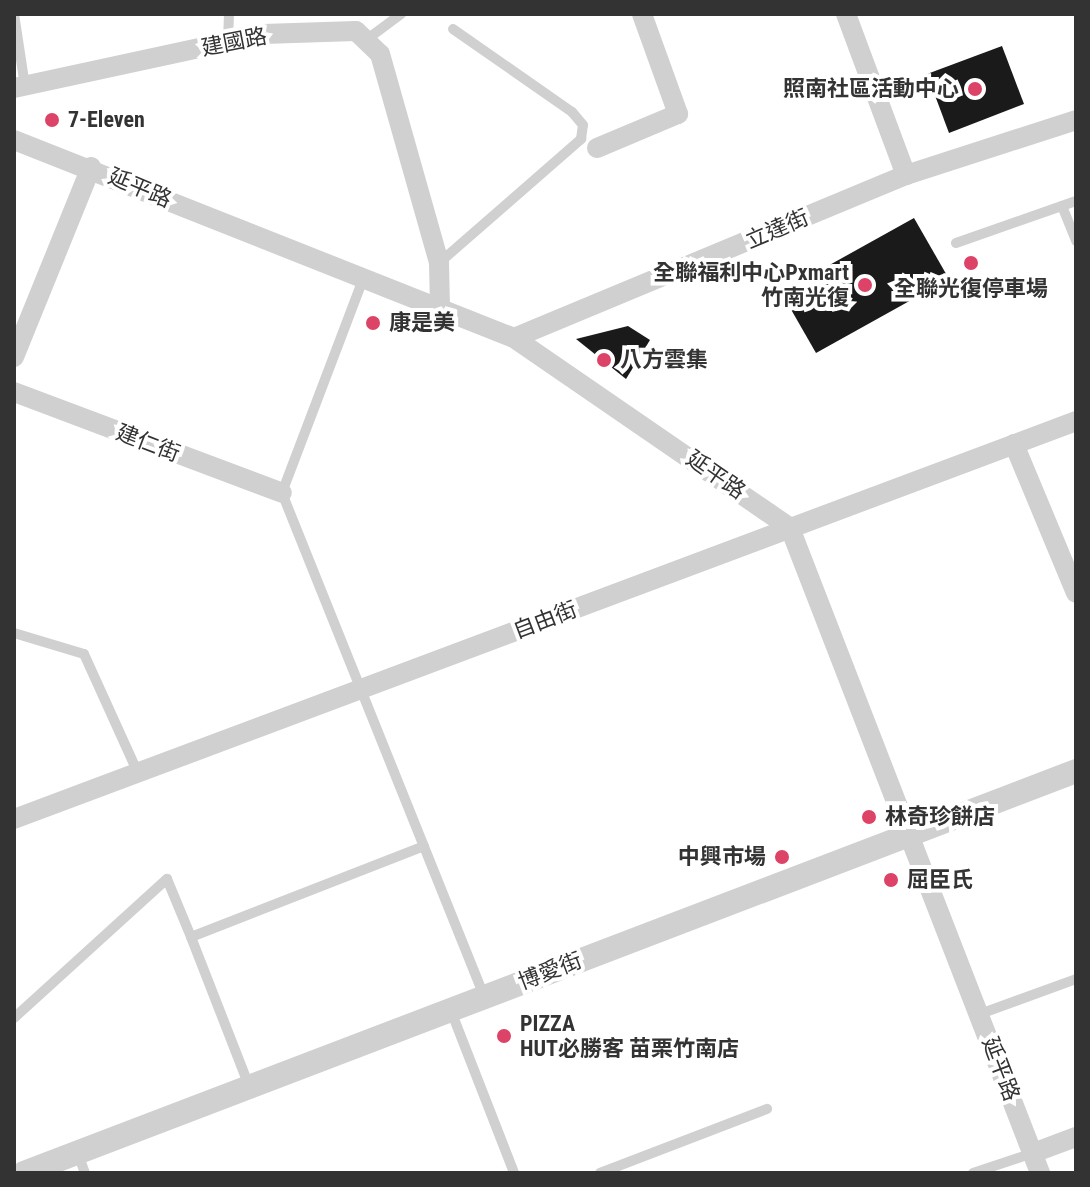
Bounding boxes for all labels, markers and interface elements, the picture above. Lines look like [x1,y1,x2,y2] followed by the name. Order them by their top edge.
[199,23,269,61] street label: 建國路
[783,76,959,102] place label: 照南社區活動中心
[966,80,984,98] marker: 照南社區活動中心
[68,107,145,133] place label: 7-Eleven
[43,111,61,129] marker: 7-Eleven
[104,163,176,213] street label: 延平路
[741,204,813,254] street label: 立達街
[962,254,980,272] marker: 全聯光復停車場
[653,259,849,310] place label: 全聯福利中心Pxmart 竹南光復
[856,276,874,294] marker: 全聯福利中心Pxmart 竹南光復
[894,276,1048,302] place label: 全聯光復停車場
[389,310,455,336] place label: 康是美
[364,314,382,332] marker: 康是美
[620,347,708,373] place label: 八方雲集
[595,351,613,369] marker: 八方雲集
[112,419,184,467] street label: 建仁街
[681,445,751,505] street label: 延平路
[509,596,581,644] street label: 自由街
[885,804,995,830] place label: 林奇珍餅店
[860,808,878,826] marker: 林奇珍餅店
[678,844,766,870] place label: 中興市場
[773,848,791,866] marker: 中興市場
[907,867,973,893] place label: 屈臣氏
[882,871,900,889] marker: 屈臣氏
[514,947,586,995] street label: 博愛街
[520,1010,739,1062] place label: PIZZA HUT必勝客 苗栗竹南店
[495,1027,513,1045] marker: PIZZA HUT必勝客 苗栗竹南店
[977,1033,1025,1105] street label: 延平路

